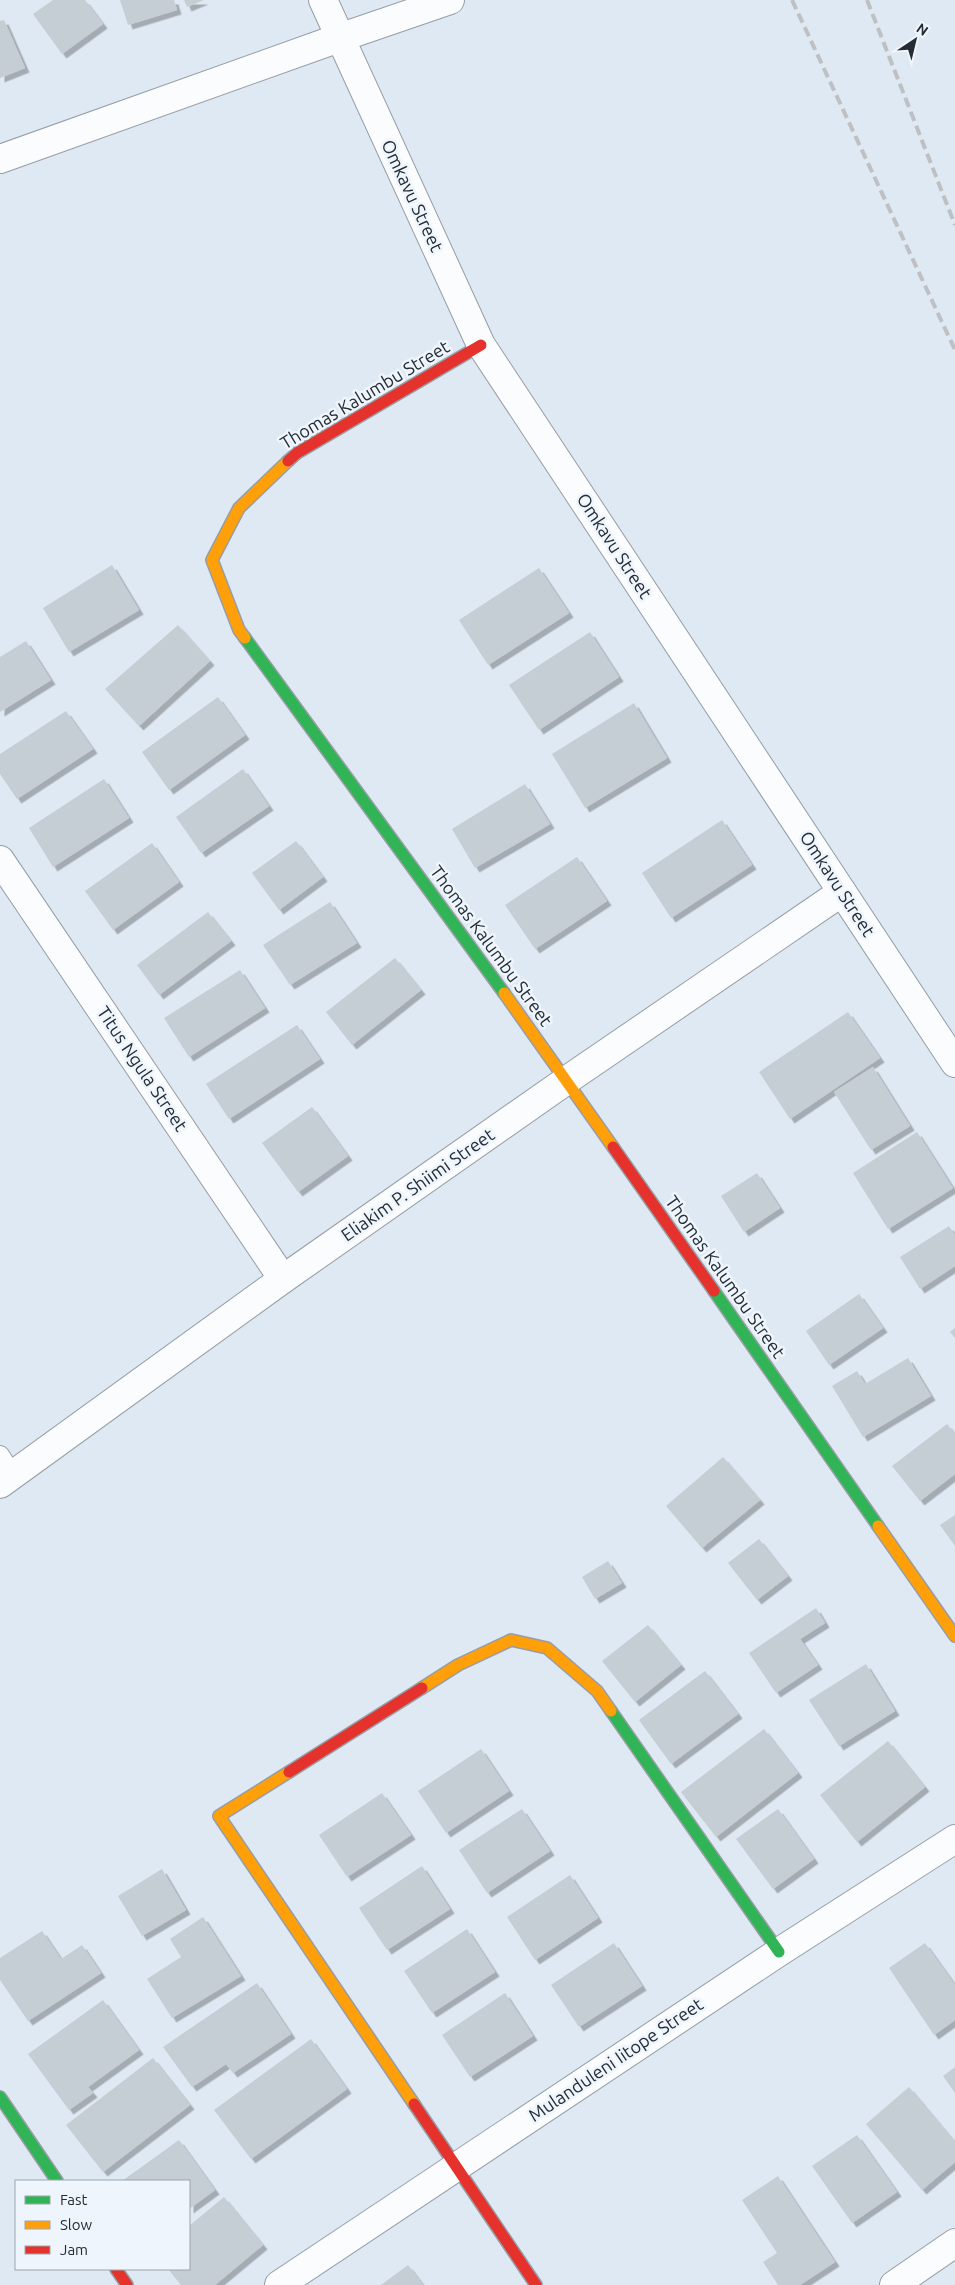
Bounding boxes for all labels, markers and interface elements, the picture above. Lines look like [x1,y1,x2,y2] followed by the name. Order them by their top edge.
[890,15,940,65] north arrow
[914,20,931,39] text: N
[378,136,448,255] street label: Omkavu Street
[276,336,453,453] street label: Thomas Kalumbu Street
[573,489,656,602] street label: Omkavu Street
[796,827,879,940] street label: Omkavu Street
[427,861,557,1030] street label: Thomas Kalumbu Street
[94,1002,192,1135] street label: Titus Ngula Street
[337,1124,498,1245] street label: Eliakim P. Shiimi Street
[662,1191,789,1361] street label: Thomas Kalumbu Street
[525,1993,706,2125] street label: Mulanduleni Iitope Street
[15,2180,190,2270] legend
[60,2191,88,2208] text: Fast
[60,2216,93,2233] text: Slow
[60,2241,88,2258] text: Jam

